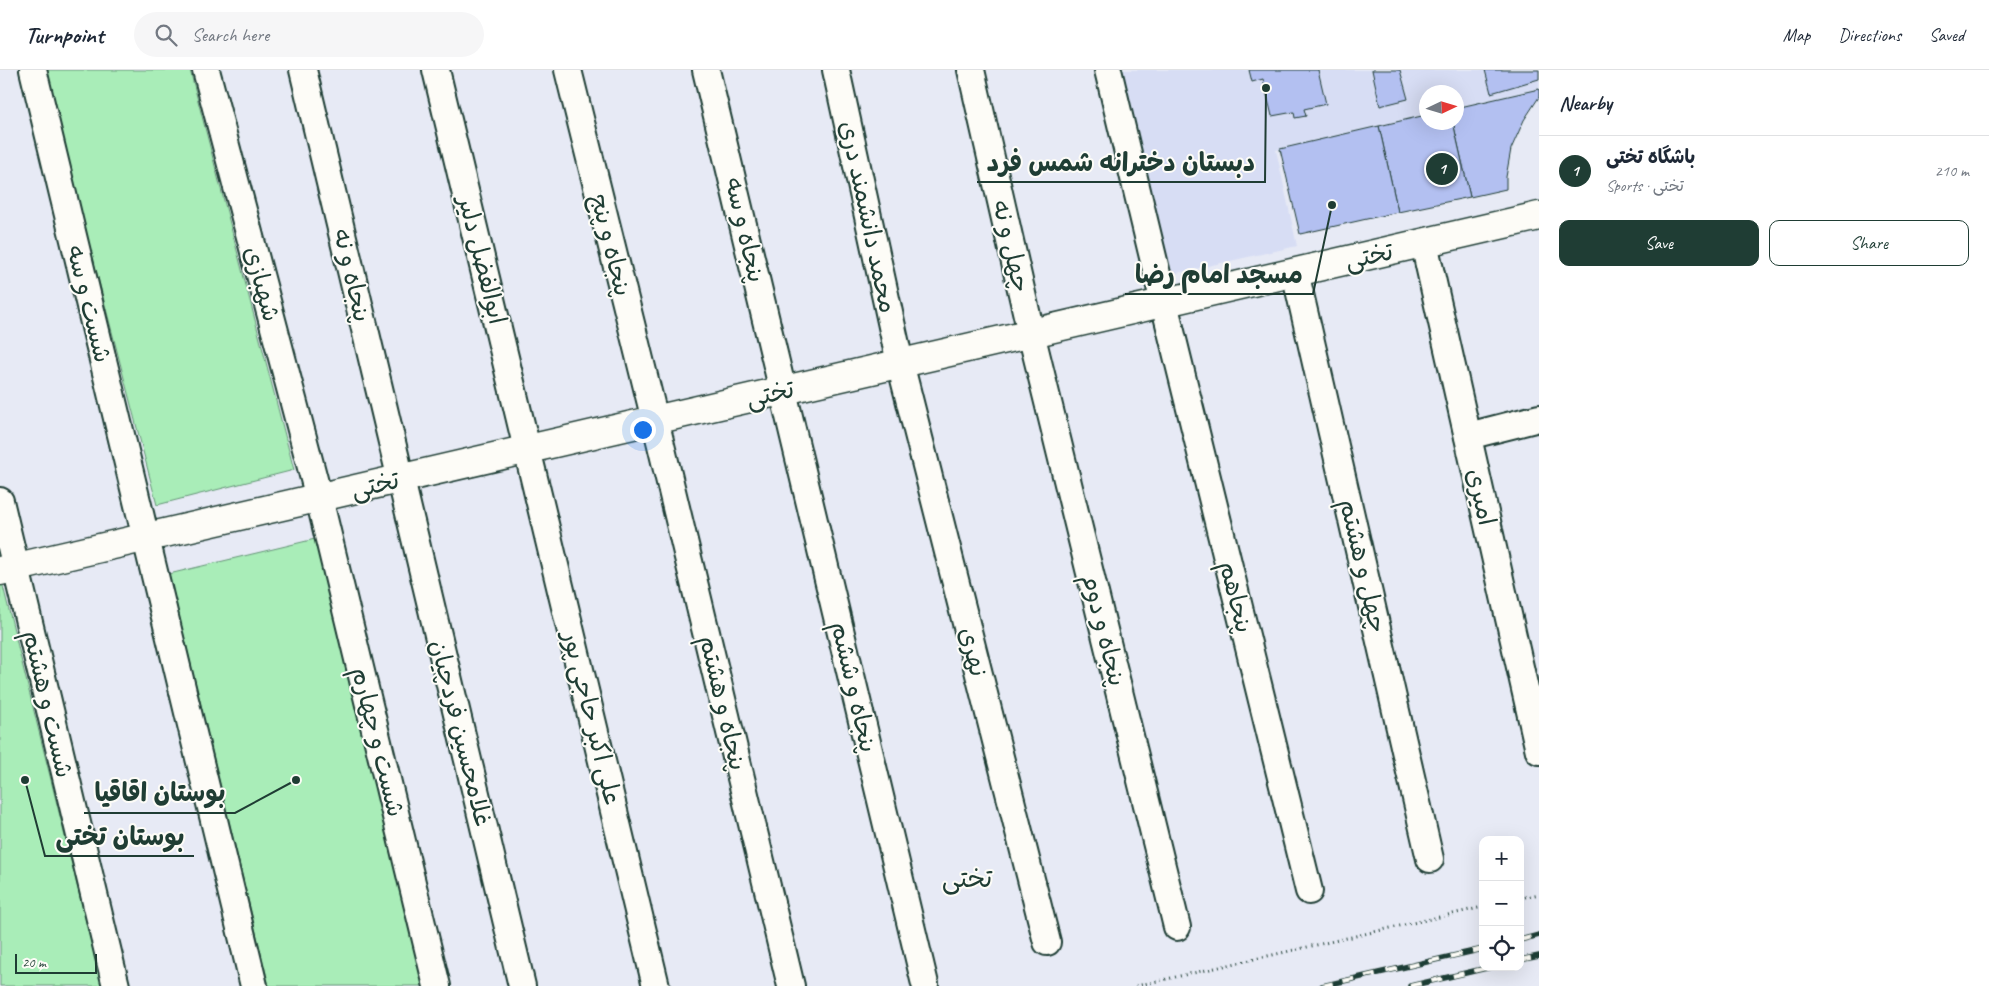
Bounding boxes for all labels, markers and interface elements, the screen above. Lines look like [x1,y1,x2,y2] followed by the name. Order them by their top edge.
[134,12,484,57] search box
[25,20,104,50] text: Turnpoint
[152,21,180,49] icon: search
[192,23,269,47] text: Search here
[1783,24,1810,46] text: Map
[1838,24,1901,46] text: Directions
[1929,24,1964,46] text: Saved
[1419,85,1464,130] north arrow
[1559,90,1612,116] text: Nearby
[832,118,904,316] street label: محمد دانشمند دری
[977,141,1265,182] callout: دبستان دخترانه شمس فرد
[1606,145,1695,169] text: باشگاه تختی
[987,146,1255,179] text: دبستان دخترانه شمس فرد
[1426,150,1458,188] pin: 1
[1571,161,1579,181] text: 1
[1935,161,1969,181] text: 210 m
[717,174,773,286] street label: پنجاه و سه
[1606,176,1684,196] text: Sports · تختی
[450,190,513,328] street label: ابوالفضل دلیر
[583,190,639,300] street label: پنجاه و پنج
[985,196,1037,296] street label: چهل و نه
[1559,220,1759,266] button: Save
[1769,220,1969,266] button: Share
[326,225,378,325] street label: پنجاه و نه
[1342,235,1397,277] street label: تختی
[59,242,119,366] street label: شست و سه
[237,243,287,325] street label: شهبازی
[1125,253,1313,294] callout: مسجد امام رضا
[1135,258,1303,294] text: مسجد امام رضا
[743,373,798,415] street label: تختی
[630,417,656,443] your location
[348,464,403,506] street label: تختی
[1459,465,1503,529] street label: امیری
[1330,496,1394,637] street label: چهل و هشتم
[1210,558,1260,637] street label: پنجاهم
[1072,570,1133,690] street label: پنجاه و دوم
[821,618,885,756] street label: پنجاه و ششم
[951,624,995,680] street label: نهری
[554,626,629,808] street label: علی اکبر حاجی پور
[14,627,81,781] street label: شست و هشتم
[690,632,754,774] street label: پنجاه و هشتم
[422,636,500,830] street label: غلامحسین فردچیان
[342,664,412,821] street label: شست و چهارم
[84,772,235,813] callout: بوستان اقاقیا
[95,776,225,809] text: بوستان اقاقیا
[45,815,194,856] callout: بوستان تختی
[55,820,185,853] text: بوستان تختی
[1479,836,1524,971] map controls
[1479,836,1524,881] button: +
[942,862,993,895] district label: تختی
[1479,881,1524,926] button: −
[1479,926,1524,971] button: locate
[15,951,98,974] scale bar
[22,954,46,971] text: 20 m

